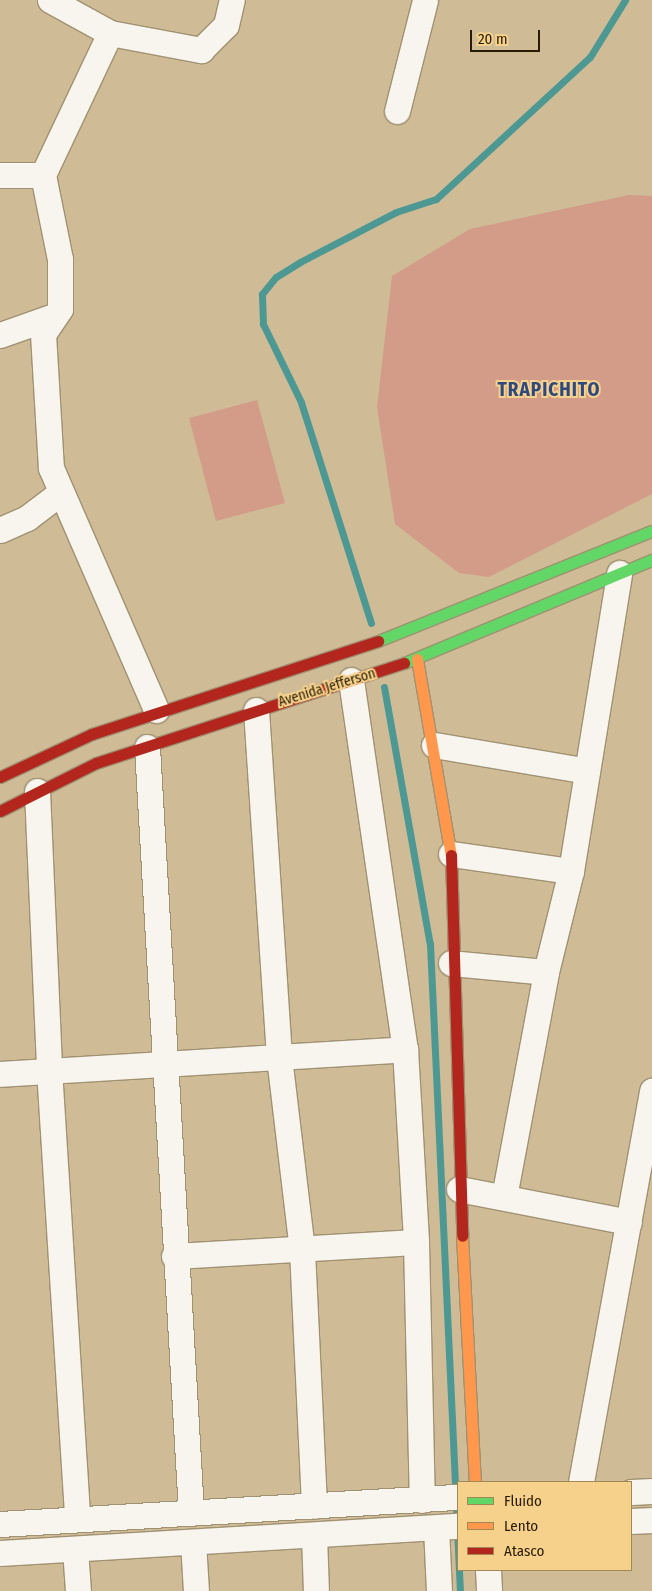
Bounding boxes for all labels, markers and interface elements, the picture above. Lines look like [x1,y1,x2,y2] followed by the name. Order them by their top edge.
[472,20,542,52] scale bar
[478,30,508,48] text: 20 m
[496,379,602,401] district label: TRAPICHITO
[276,665,378,711] street label: Avenida Jefferson
[457,1481,632,1571] legend
[504,1492,542,1510] text: Fluido
[504,1517,538,1535] text: Lento
[504,1542,544,1560] text: Atasco

